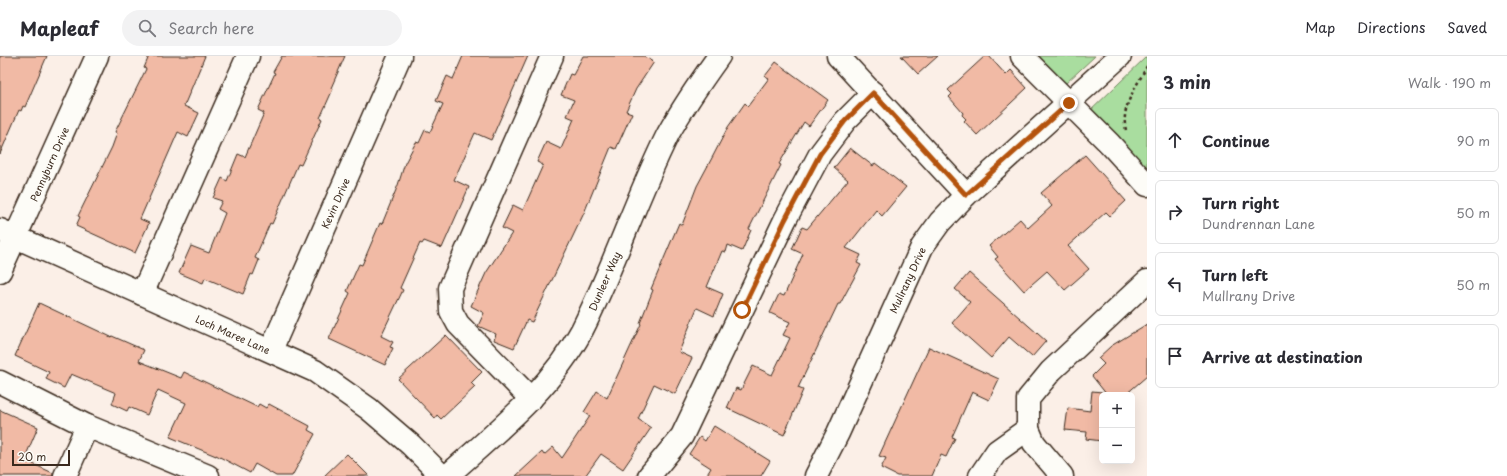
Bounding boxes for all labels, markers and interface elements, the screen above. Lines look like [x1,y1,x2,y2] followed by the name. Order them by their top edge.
[122,10,402,46] search box
[20,14,98,42] text: Mapleaf
[168,16,254,39] text: Search here
[136,17,158,39] icon: search
[1305,17,1335,38] text: Map
[1357,17,1425,38] text: Directions
[1447,17,1487,38] text: Saved
[1163,69,1211,95] text: 3 min
[1408,73,1491,92] text: Walk · 190 m
[1060,94,1078,112] route end
[26,124,72,204] street label: Pennyburn Drive
[1164,129,1186,151] icon: ahead
[1202,129,1270,152] text: Continue
[1457,131,1490,150] text: 90 m
[317,175,353,231] street label: Kevin Drive
[1202,191,1279,214] text: Turn right
[1164,201,1186,223] icon: right
[1456,203,1490,222] text: 50 m
[1202,214,1315,233] text: Dundrennan Lane
[885,244,929,316] street label: Mullrany Drive
[584,249,624,313] street label: Dunleer Way
[1202,263,1268,286] text: Turn left
[1164,273,1186,295] icon: left
[1456,275,1490,294] text: 50 m
[1202,286,1295,305] text: Mullrany Drive
[733,301,751,319] route start
[193,311,273,357] street label: Loch Maree Lane
[1164,345,1186,367] icon: arrive
[1202,345,1363,368] text: Arrive at destination
[1099,392,1135,464] map controls
[1099,392,1135,428] button: +
[1099,428,1135,464] button: −
[12,448,70,467] scale bar
[18,448,46,465] text: 20 m

